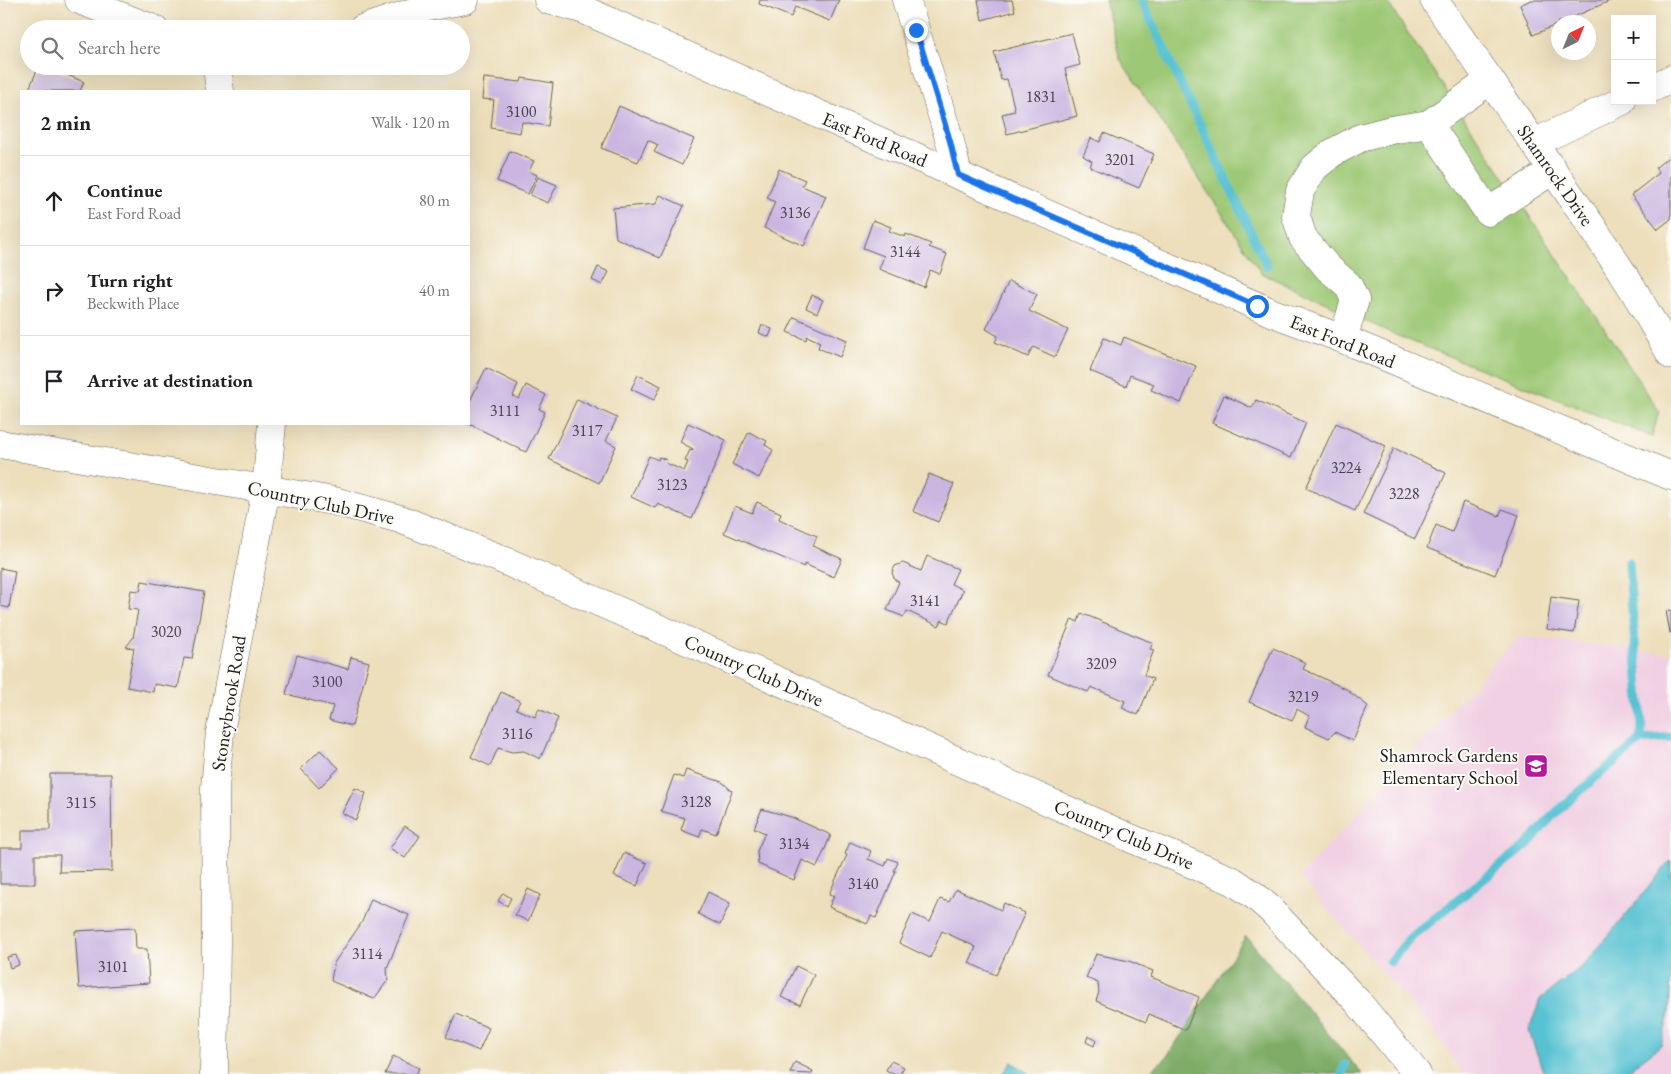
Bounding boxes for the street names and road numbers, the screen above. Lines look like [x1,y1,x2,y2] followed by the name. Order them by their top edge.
[818,106,932,173] street label: East Ford Road
[1512,120,1600,231] street label: Shamrock Drive
[1286,309,1400,374] street label: East Ford Road
[245,475,397,530] street label: Country Club Drive
[680,629,827,712] street label: Country Club Drive
[205,633,252,773] street label: Stoneybrook Road
[1050,794,1198,875] street label: Country Club Drive

